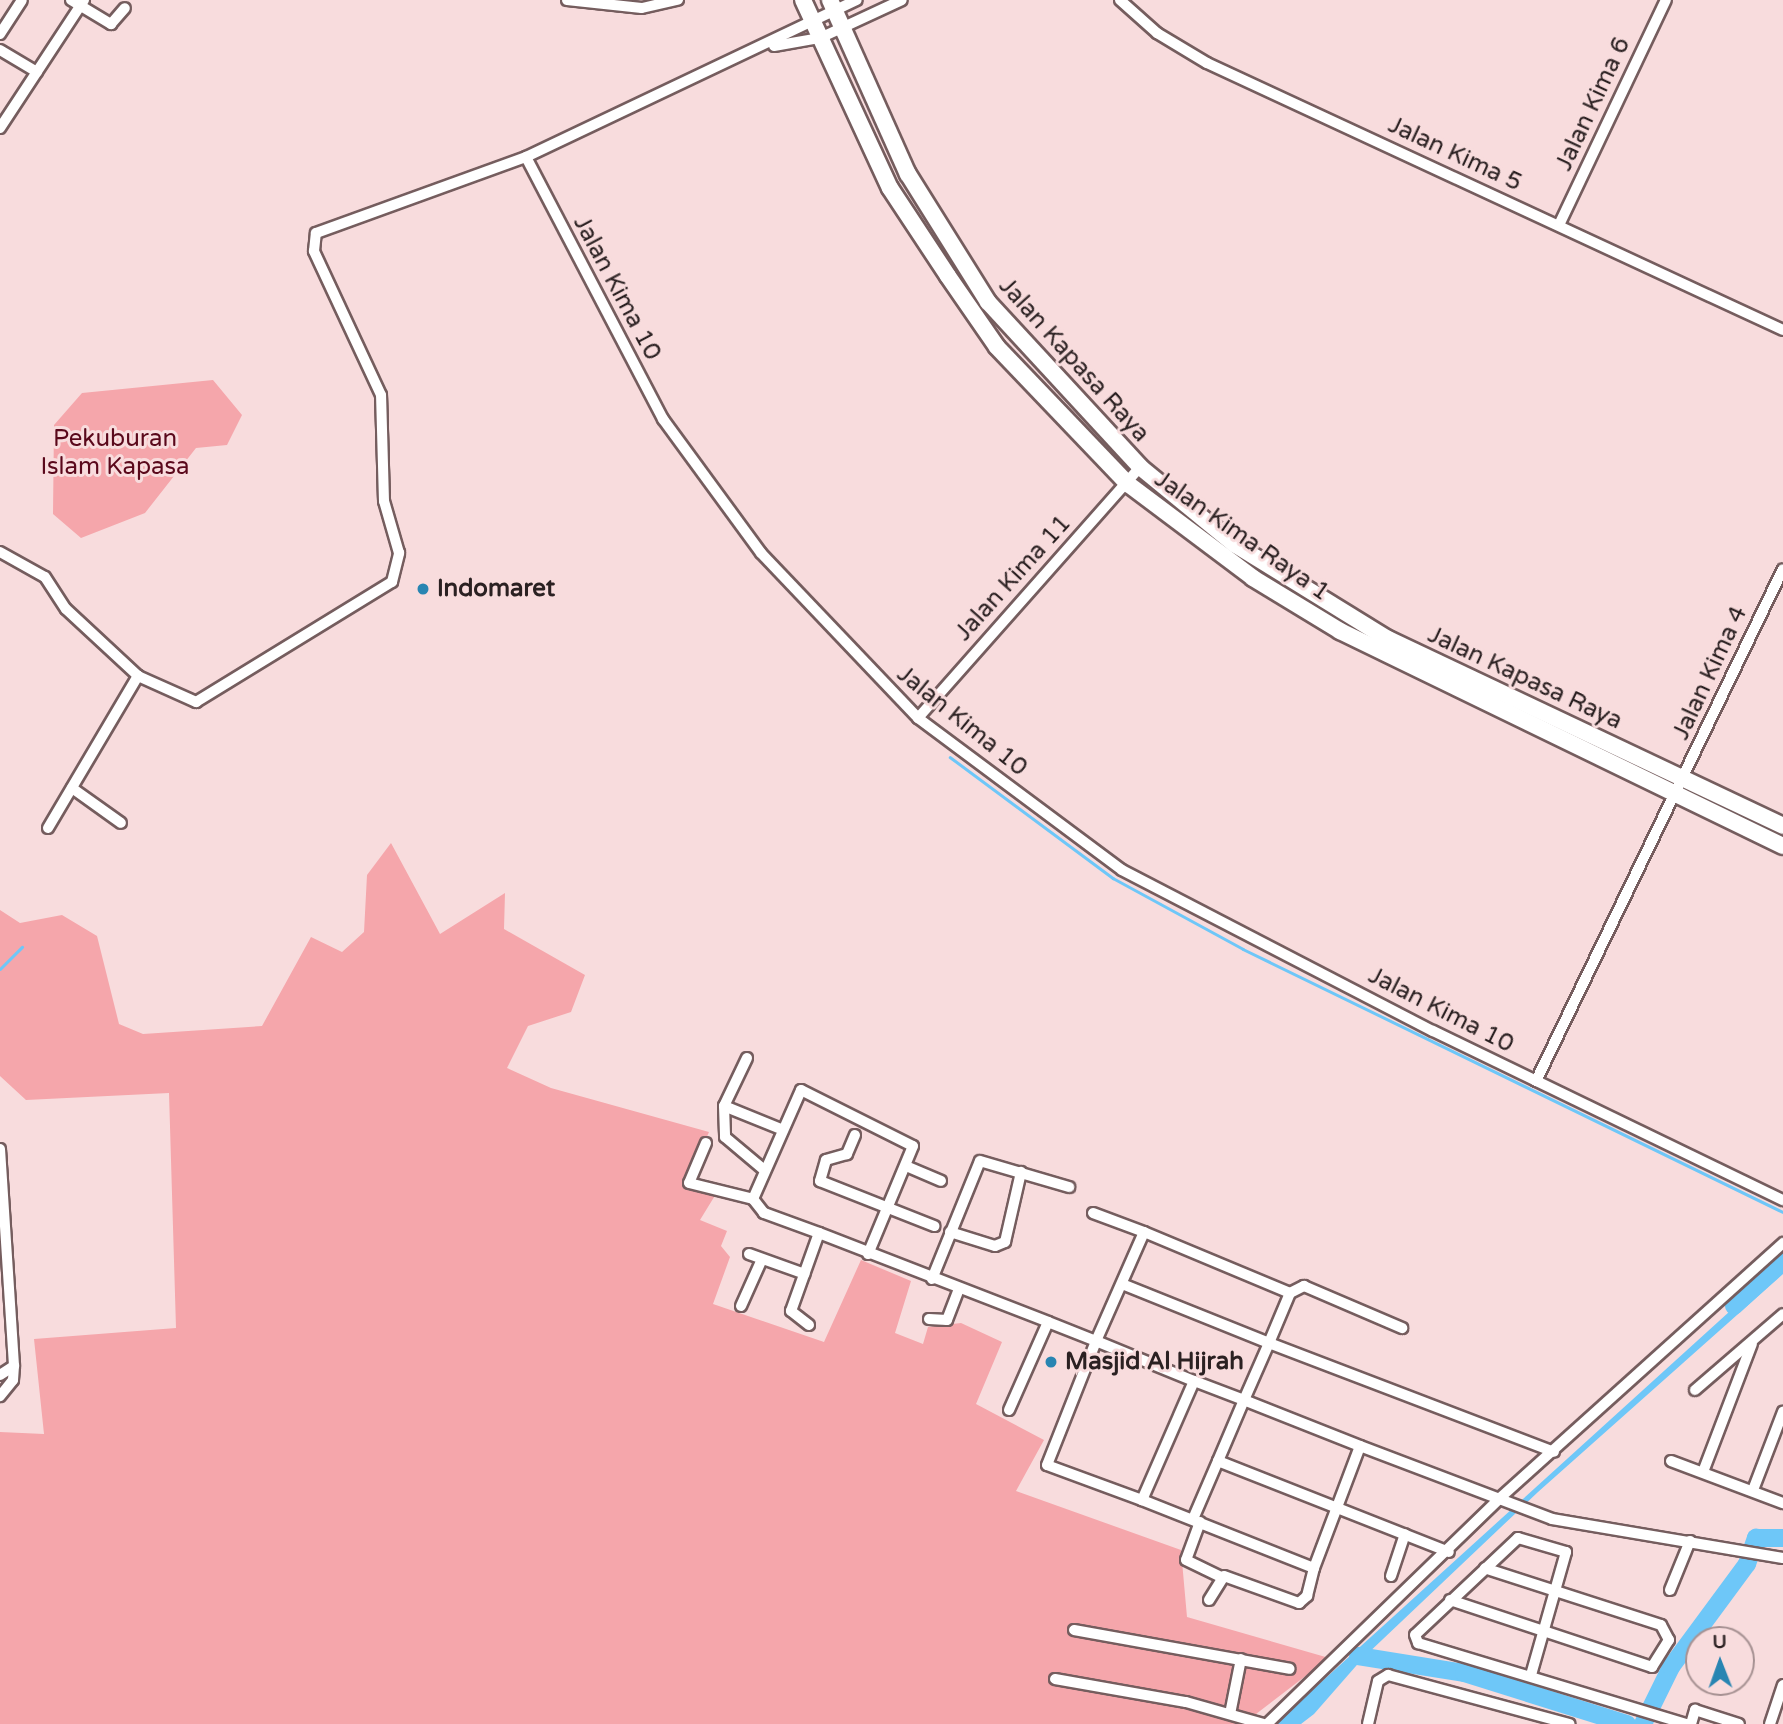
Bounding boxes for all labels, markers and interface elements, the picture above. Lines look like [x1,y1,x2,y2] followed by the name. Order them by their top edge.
[1550,33,1636,175] street label: Jalan Kima 6
[1384,111,1526,197] street label: Jalan Kima 5
[567,211,667,365] street label: Jalan Kima 10
[993,272,1155,448] street label: Jalan Kapasa Raya
[40,425,190,481] park label: Pekuburan Islam Kapasa
[1149,465,1335,607] street label: Jalan Kima Raya 1
[949,509,1077,647] street label: Jalan Kima 11
[437,575,555,603] place label: Indomaret
[415,581,431,597] marker: Indomaret
[1667,602,1753,744] street label: Jalan Kima 4
[1423,620,1627,736] street label: Jalan Kapasa Raya
[891,660,1033,782] street label: Jalan Kima 10
[1364,961,1518,1059] street label: Jalan Kima 10
[1065,1348,1244,1376] place label: Masjid Al Hijrah
[1043,1354,1059,1370] marker: Masjid Al Hijrah
[1685,1626,1755,1696] north arrow
[1712,1631,1727,1653] text: U

